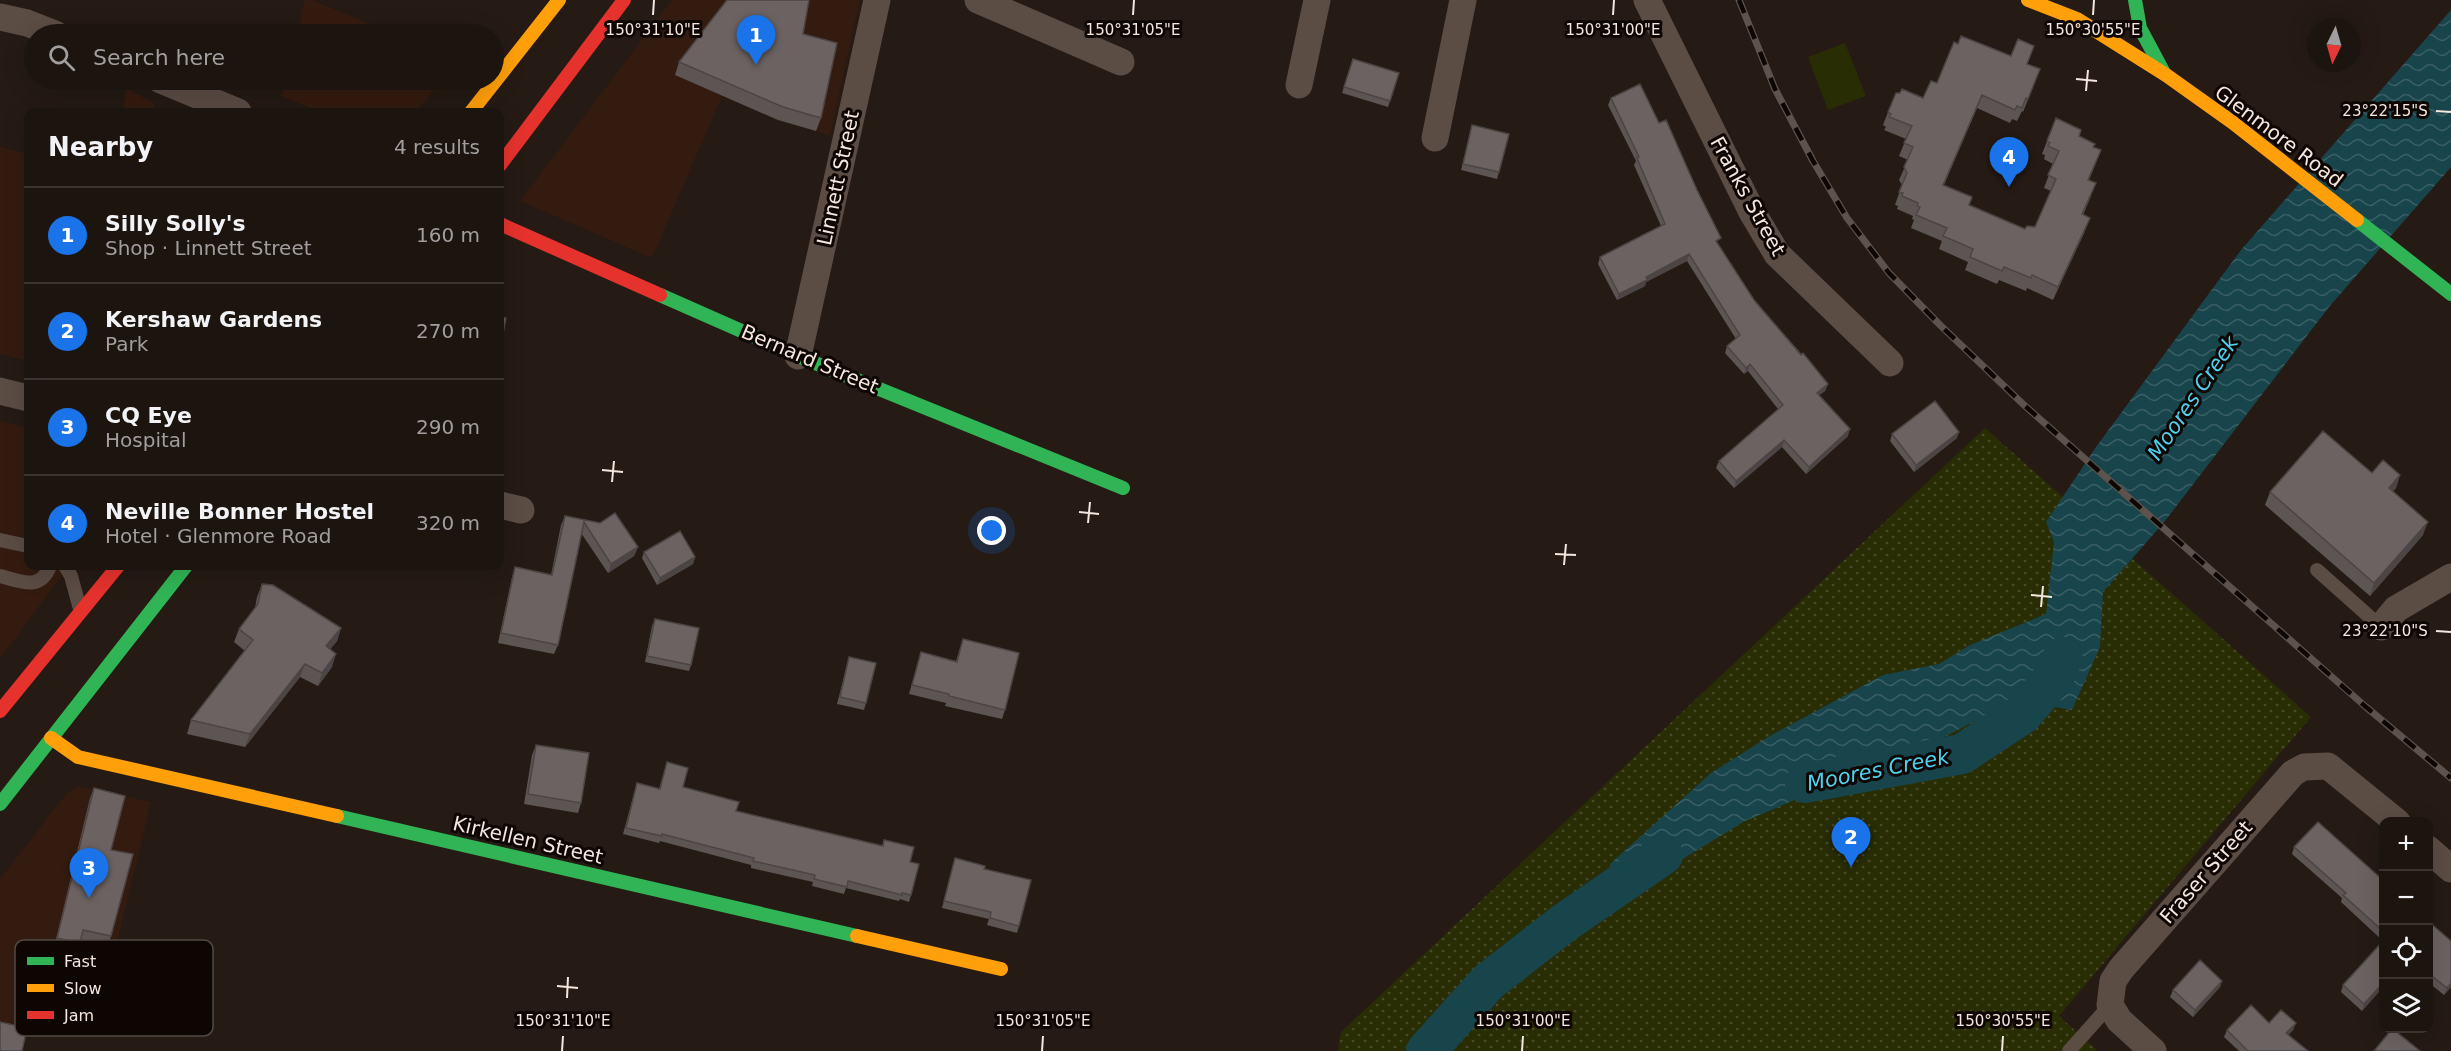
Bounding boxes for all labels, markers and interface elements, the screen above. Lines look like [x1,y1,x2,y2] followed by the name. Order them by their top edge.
[736,16,776,65] pin: 1
[2307,18,2361,72] north arrow
[606,21,700,39] text: 150°31'10"E
[1086,21,1180,39] text: 150°31'05"E
[1566,21,1660,39] text: 150°31'00"E
[2046,21,2140,39] text: 150°30'55"E
[24,24,504,90] search box
[45,41,78,74] icon: search
[93,45,225,70] text: Search here
[2210,80,2348,192] street label: Glenmore Road
[2342,102,2428,120] text: 23°22'15"S
[812,108,864,248] street label: Linnett Street
[48,132,153,162] text: Nearby
[1705,132,1791,260] street label: Franks Street
[394,135,480,159] text: 4 results
[1990,138,2028,187] pin: 4
[105,211,246,236] text: Silly Solly's
[61,223,74,247] text: 1
[416,223,480,247] text: 160 m
[105,236,312,260] text: Shop · Linnett Street
[105,307,322,332] text: Kershaw Gardens
[61,319,74,343] text: 2
[416,319,480,343] text: 270 m
[738,319,882,399] street label: Bernard Street
[2143,331,2244,465] water label: Moores Creek
[105,332,148,356] text: Park
[105,403,192,428] text: CQ Eye
[61,415,74,439] text: 3
[416,415,480,439] text: 290 m
[105,428,187,452] text: Hospital
[105,499,374,524] text: Neville Bonner Hostel
[61,511,74,535] text: 4
[416,511,480,535] text: 320 m
[977,516,1006,545] your location
[105,524,331,548] text: Hotel · Glenmore Road
[2342,622,2428,640] text: 23°22'10"S
[1805,744,1952,796] water label: Moores Creek
[451,811,606,869] street label: Kirkellen Street
[2155,815,2257,928] street label: Fraser Street
[2379,817,2433,1033] map controls
[2379,817,2433,871] button: +
[1832,818,1870,867] pin: 2
[70,848,109,898] pin: 3
[2379,871,2433,925] button: −
[2379,925,2433,979] button: locate
[15,940,213,1036] legend
[64,952,96,971] text: Fast
[64,979,101,998] text: Slow
[2379,979,2433,1033] button: layers
[63,1006,94,1025] text: Jam
[516,1012,610,1030] text: 150°31'10"E
[996,1012,1090,1030] text: 150°31'05"E
[1476,1012,1570,1030] text: 150°31'00"E
[1956,1012,2050,1030] text: 150°30'55"E

